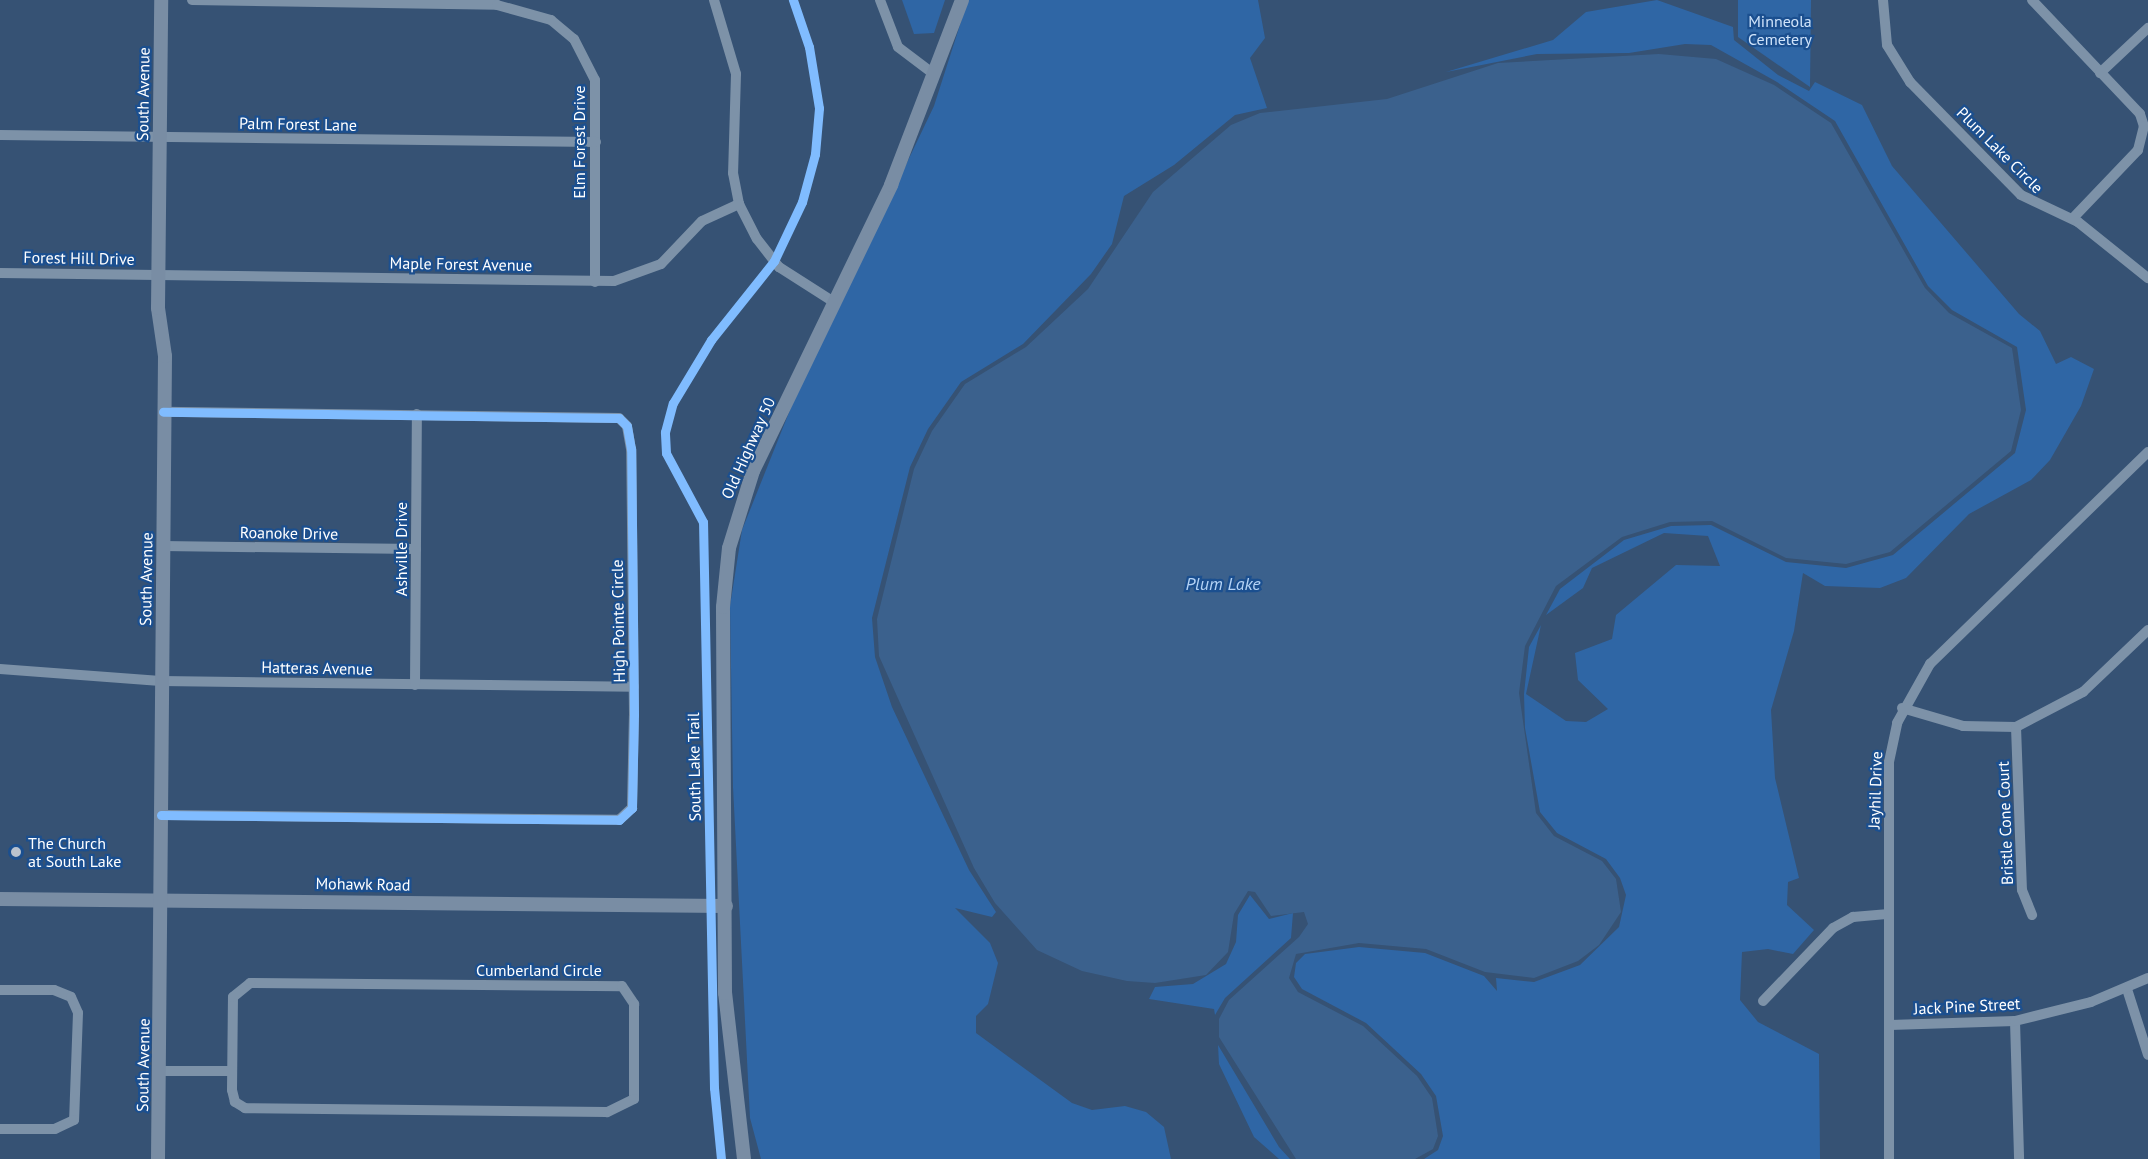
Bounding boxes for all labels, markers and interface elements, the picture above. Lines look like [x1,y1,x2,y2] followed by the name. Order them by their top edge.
[1748,11,1812,49] park label: Minneola Cemetery
[133,47,153,141] street label: South Avenue
[569,85,589,199] street label: Elm Forest Drive
[1953,103,2047,197] street label: Plum Lake Circle
[239,113,357,135] street label: Palm Forest Lane
[23,247,135,269] street label: Forest Hill Drive
[389,253,533,275] street label: Maple Forest Avenue
[717,394,779,502] street label: Old Highway 50
[391,502,411,596] street label: Ashville Drive
[240,523,338,543] street label: Roanoke Drive
[136,532,156,626] street label: South Avenue
[607,559,629,683] street label: High Pointe Circle
[1185,573,1261,595] water label: Plum Lake
[261,657,373,679] street label: Hatteras Avenue
[683,712,705,822] street label: South Lake Trail
[1864,751,1886,829] street label: Jayhil Drive
[1993,761,2017,885] street label: Bristle Cone Court
[28,833,121,871] place label: The Church at South Lake
[9,845,23,859] marker: The Church at South Lake
[315,874,411,894] street label: Mohawk Road
[476,960,602,980] street label: Cumberland Circle
[1913,994,2021,1018] street label: Jack Pine Street
[133,1018,153,1112] street label: South Avenue

